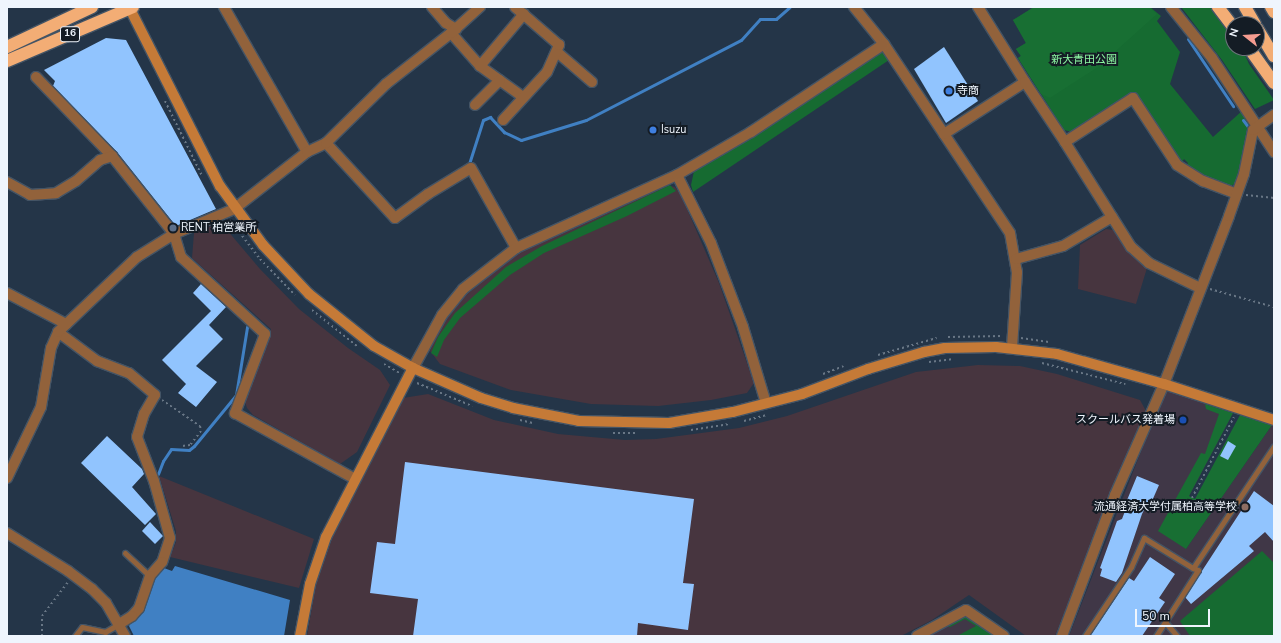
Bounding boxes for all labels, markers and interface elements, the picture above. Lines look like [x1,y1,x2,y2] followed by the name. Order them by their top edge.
[1225,16,1265,56] north arrow
[60,26,80,42] road number: 16
[1226,27,1242,39] text: N
[1051,53,1117,67] park label: 新大青田公園
[957,84,979,98] place label: 寺商
[944,86,954,96] marker: 寺商
[661,123,687,137] place label: Isuzu
[648,125,658,135] marker: Isuzu
[181,221,256,235] place label: RENT 柏営業所
[168,223,178,233] marker: RENT 柏営業所
[1076,413,1175,427] place label: スクールバス発着場
[1178,415,1188,425] marker: スクールバス発着場
[1094,500,1237,514] place label: 流通経済大学付属柏高等学校
[1240,502,1250,512] marker: 流通経済大学付属柏高等学校
[1137,601,1212,627] scale bar
[1142,608,1170,624] text: 50 m

